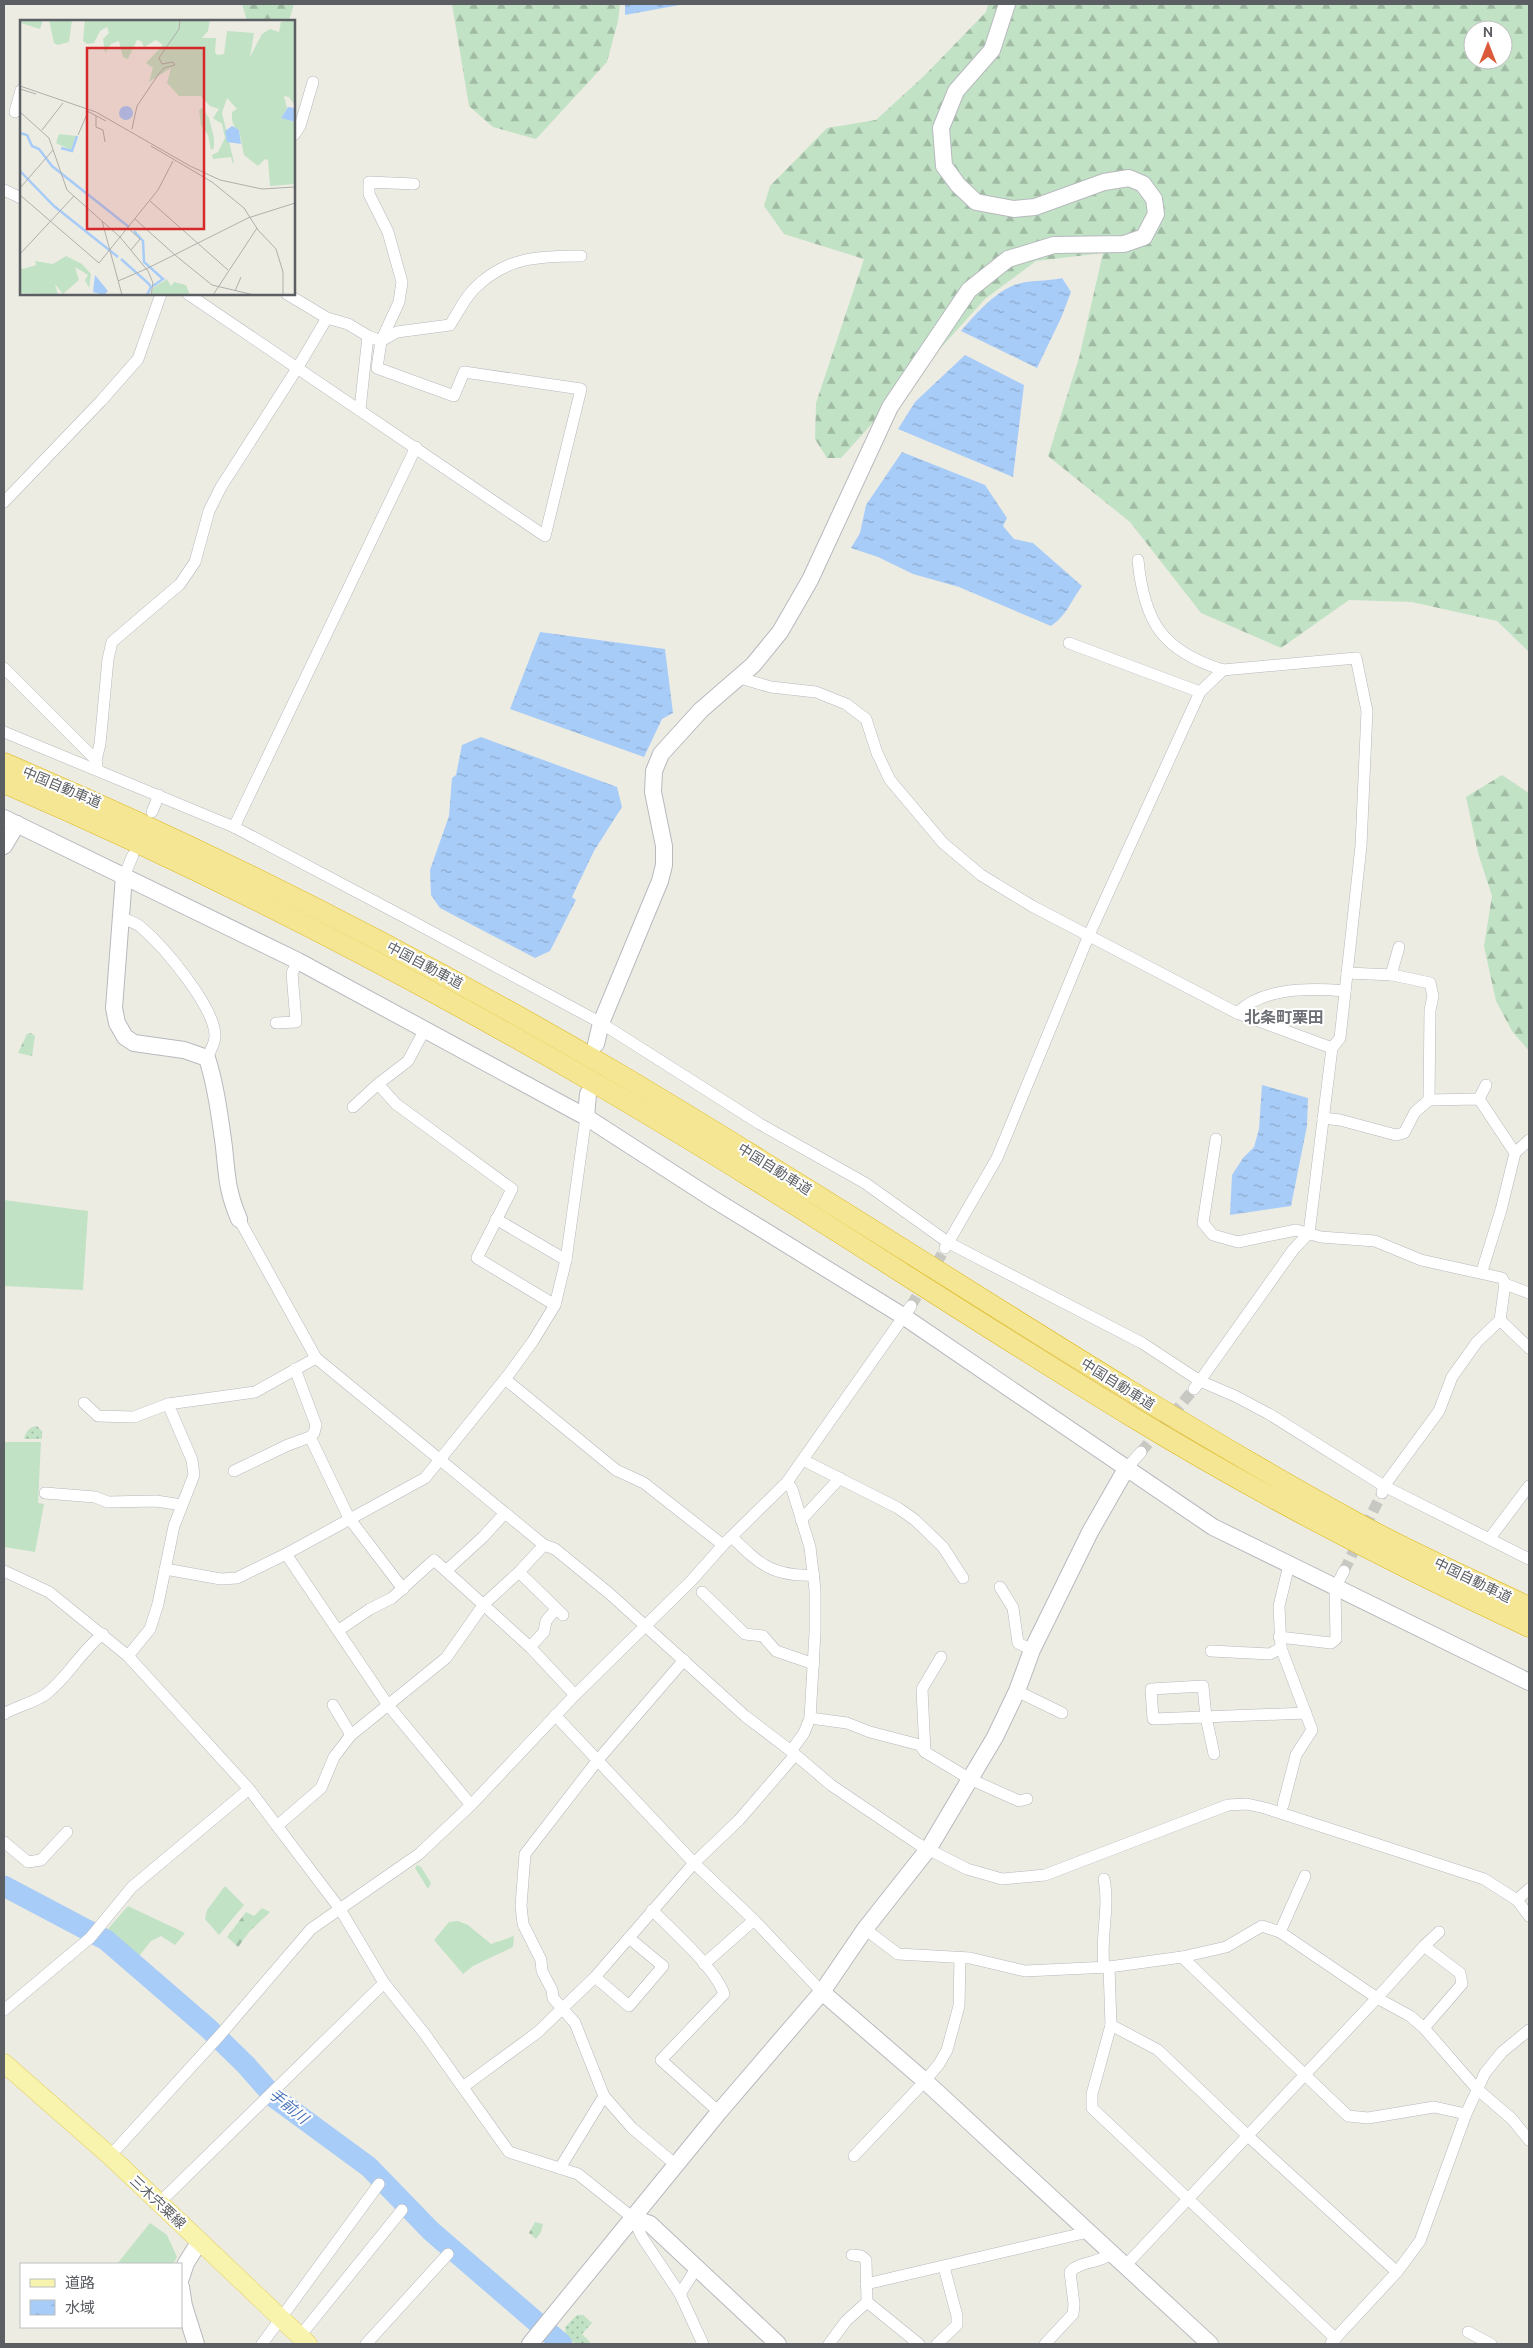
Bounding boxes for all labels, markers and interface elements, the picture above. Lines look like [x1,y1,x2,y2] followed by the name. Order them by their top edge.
[20,20,295,295] inset map
[1463,20,1513,70] north arrow
[1483,24,1493,40] text: N
[20,763,104,811] street label: 中国自動車道
[384,938,466,992] street label: 中国自動車道
[1244,1008,1324,1026] district label: 北条町栗田
[735,1140,815,1198] street label: 中国自動車道
[1078,1355,1158,1413] street label: 中国自動車道
[1432,1554,1514,1606] street label: 中国自動車道
[266,2085,313,2128] water label: 手前川
[127,2172,189,2232] street label: 三木宍粟線
[20,2263,182,2328] legend
[65,2274,95,2291] text: 道路
[65,2299,95,2316] text: 水域

